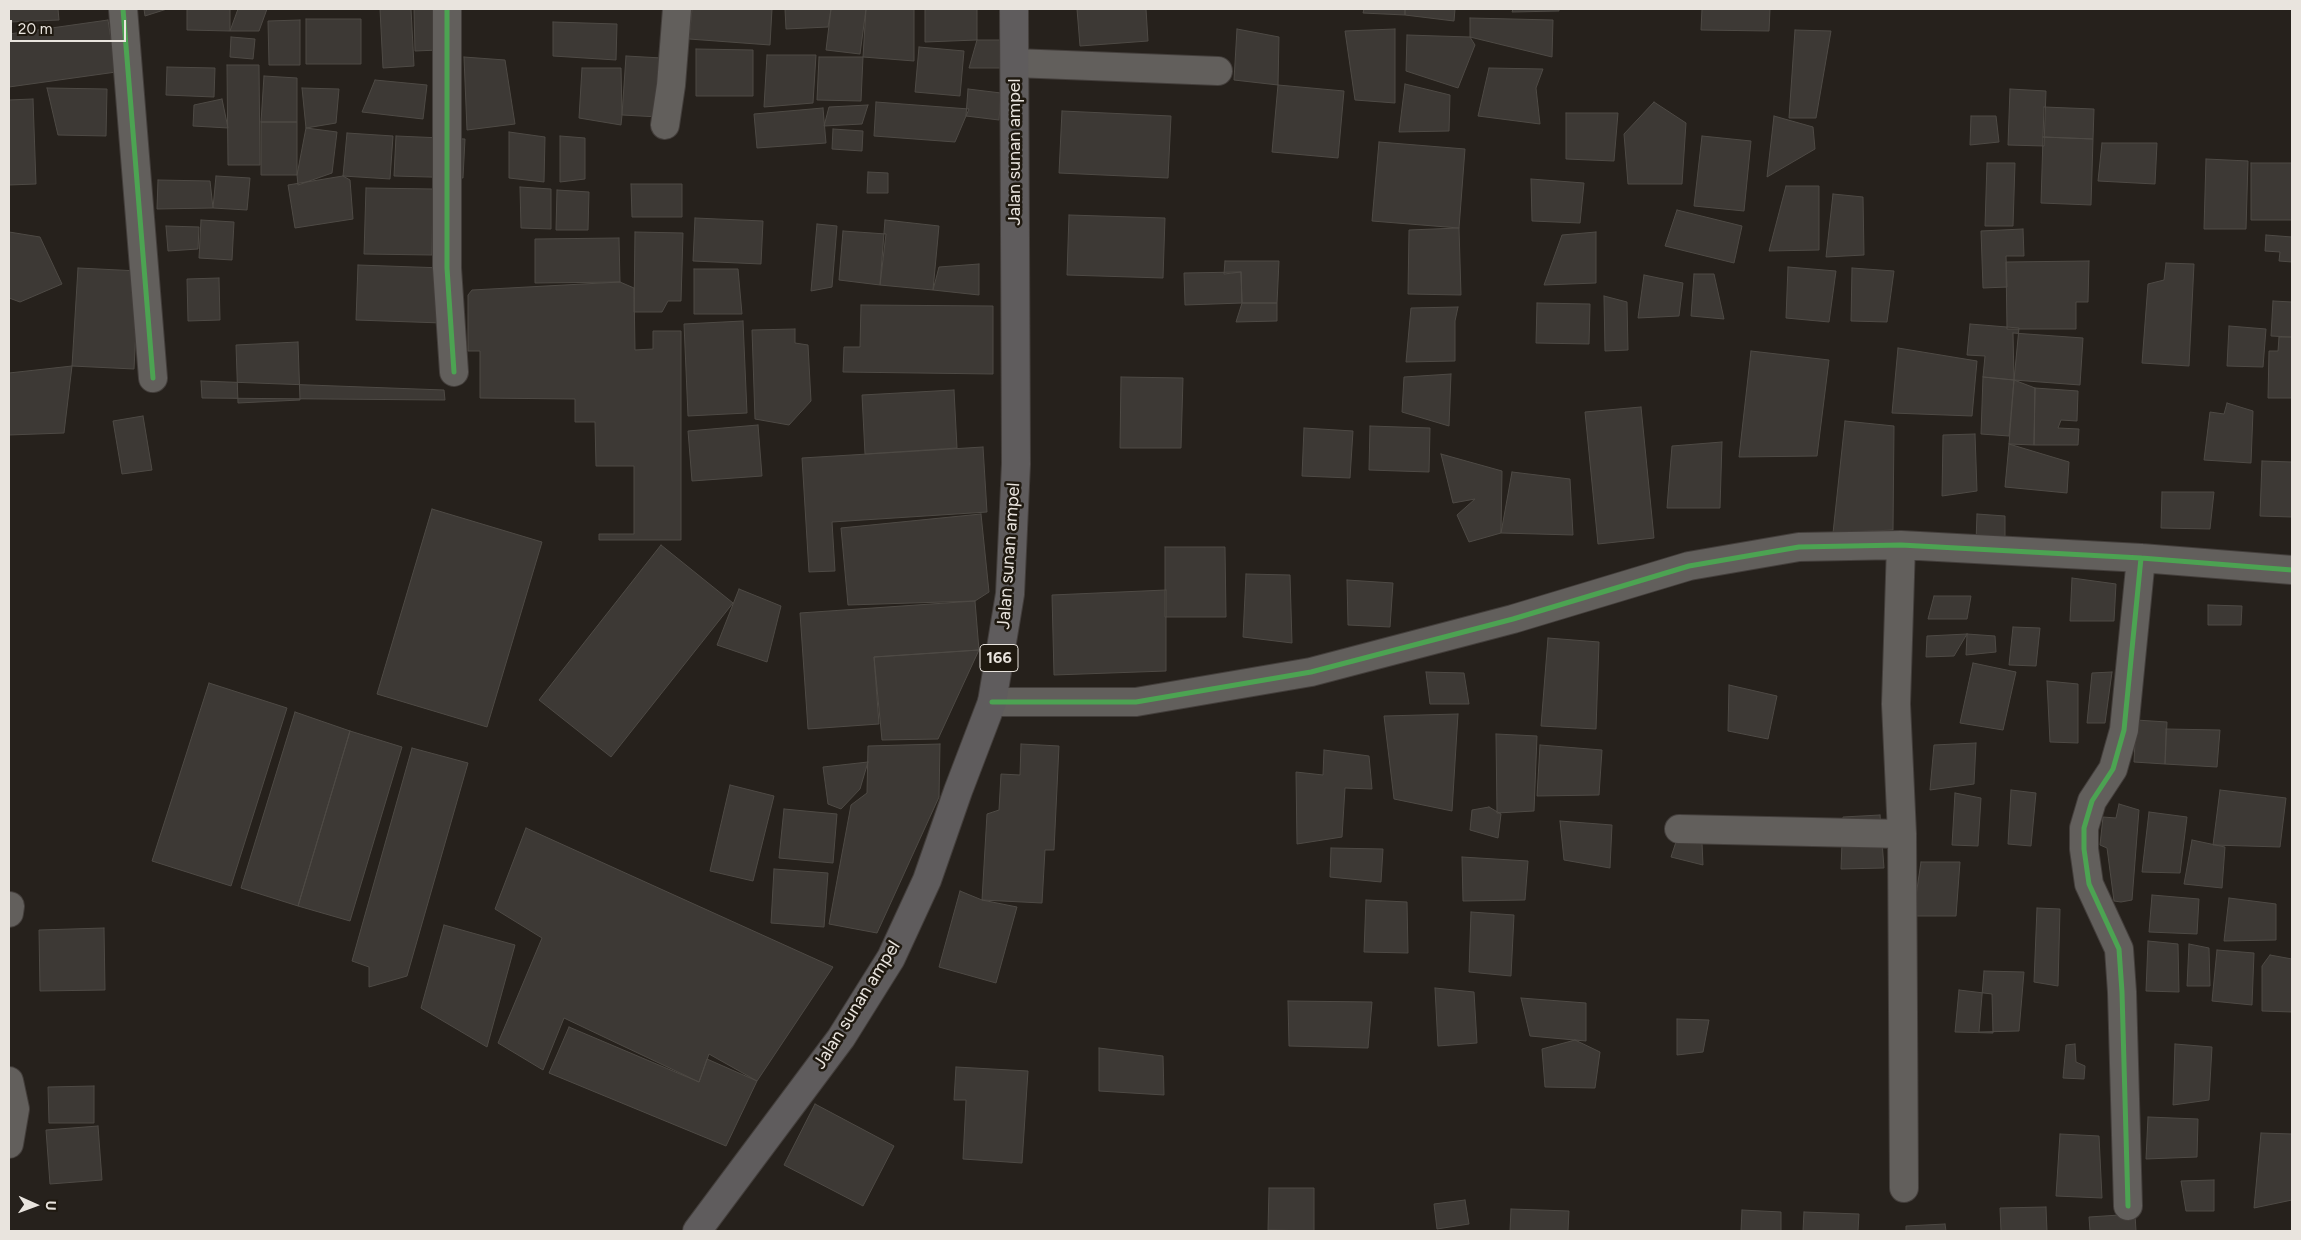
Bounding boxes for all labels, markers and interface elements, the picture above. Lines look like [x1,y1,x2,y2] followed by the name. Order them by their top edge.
[12,10,129,42] scale bar
[18,20,52,38] text: 20 m
[1004,78,1026,226] street label: Jalan sunan ampel
[993,482,1025,630] street label: Jalan sunan ampel
[980,644,1018,671] road number: 166
[809,937,905,1073] street label: Jalan sunan ampel
[10,1180,60,1230] north arrow
[42,1200,59,1211] text: U

